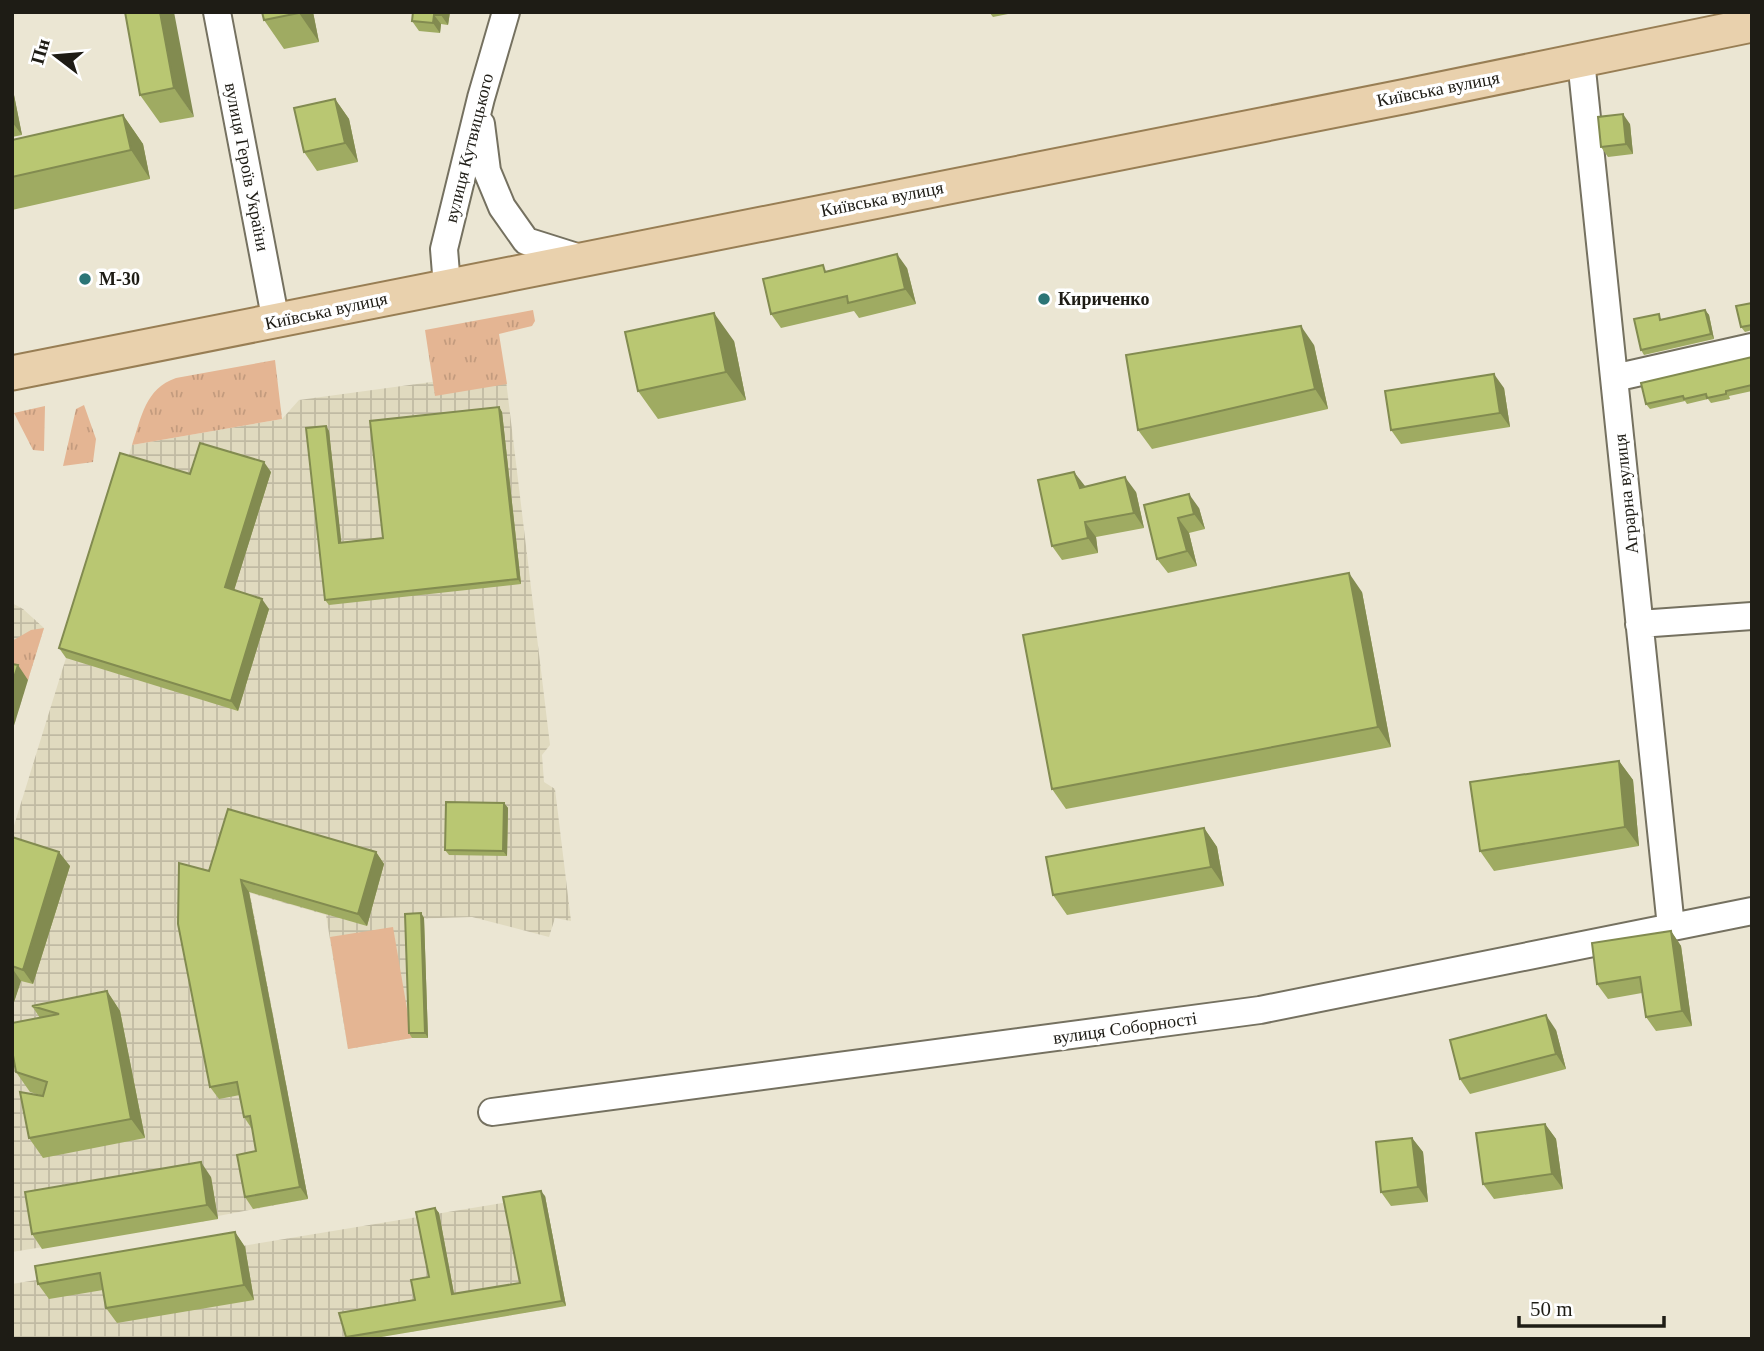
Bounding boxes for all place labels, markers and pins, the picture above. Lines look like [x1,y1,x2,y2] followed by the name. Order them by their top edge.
[99,269,140,289] place label: М-30
[77,271,93,287] marker: М-30
[1058,289,1149,309] place label: Кириченко
[1036,291,1052,307] marker: Кириченко

